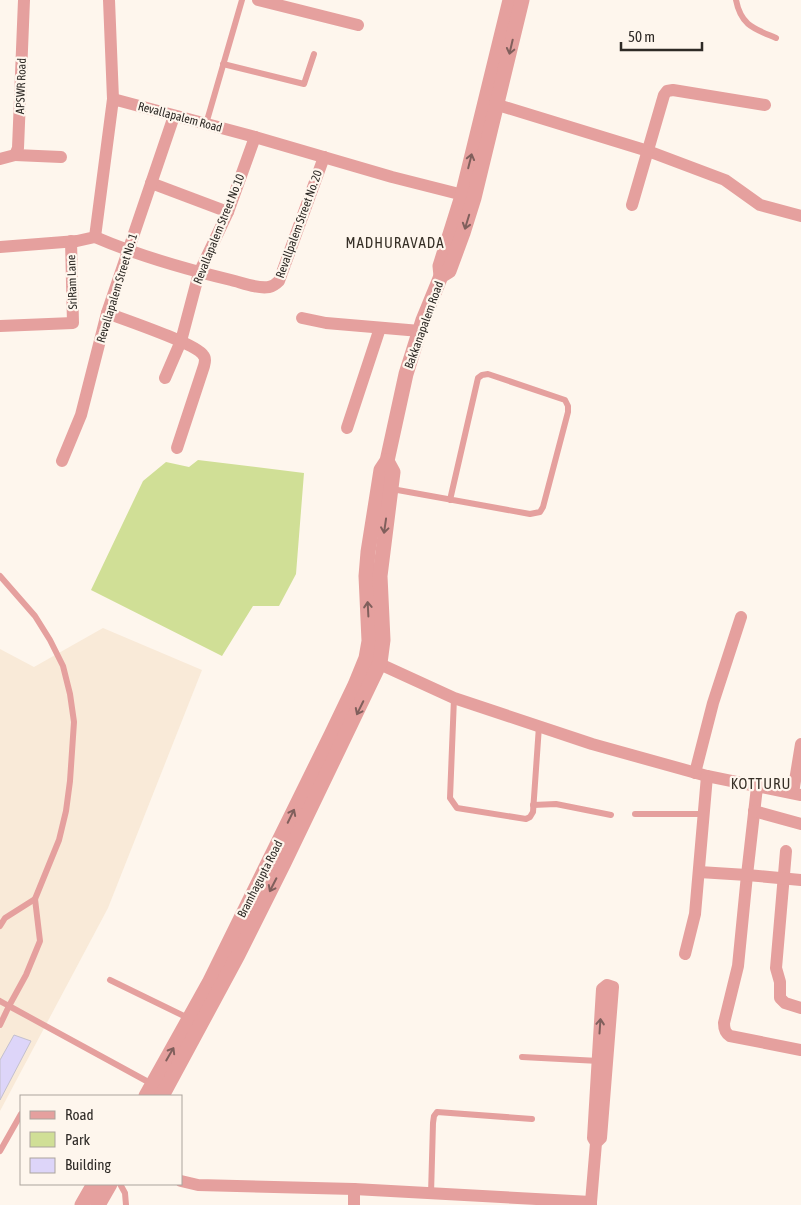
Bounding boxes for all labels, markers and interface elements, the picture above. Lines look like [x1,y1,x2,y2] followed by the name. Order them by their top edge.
[621,20,702,52] scale bar
[628,28,655,45] text: 50 m
[506,39,515,55] one-way arrow
[13,58,29,114] street label: APSWR Road
[136,99,224,135] street label: Revallapalem Road
[466,154,475,170] one-way arrow
[273,168,325,280] street label: Revallpalem Street No. 20
[191,172,248,286] street label: Revallapalem Street No 10
[461,214,471,230] one-way arrow
[94,231,140,344] street label: Revallapalem Street No. 1
[345,234,445,251] district label: MADHURAVADA
[64,254,80,310] street label: SriRam Lane
[402,279,446,371] street label: Bakkanapalem Road
[380,517,390,533] one-way arrow
[364,602,373,618] one-way arrow
[354,700,364,715] one-way arrow
[731,775,791,792] district label: KOTTURU
[287,809,297,824] one-way arrow
[235,838,285,920] street label: Bramhagupta Road
[268,877,277,892] one-way arrow
[595,1018,604,1034] one-way arrow
[165,1047,175,1062] one-way arrow
[20,1095,182,1185] legend
[65,1106,94,1123] text: Road
[65,1131,90,1148] text: Park
[65,1156,111,1173] text: Building

